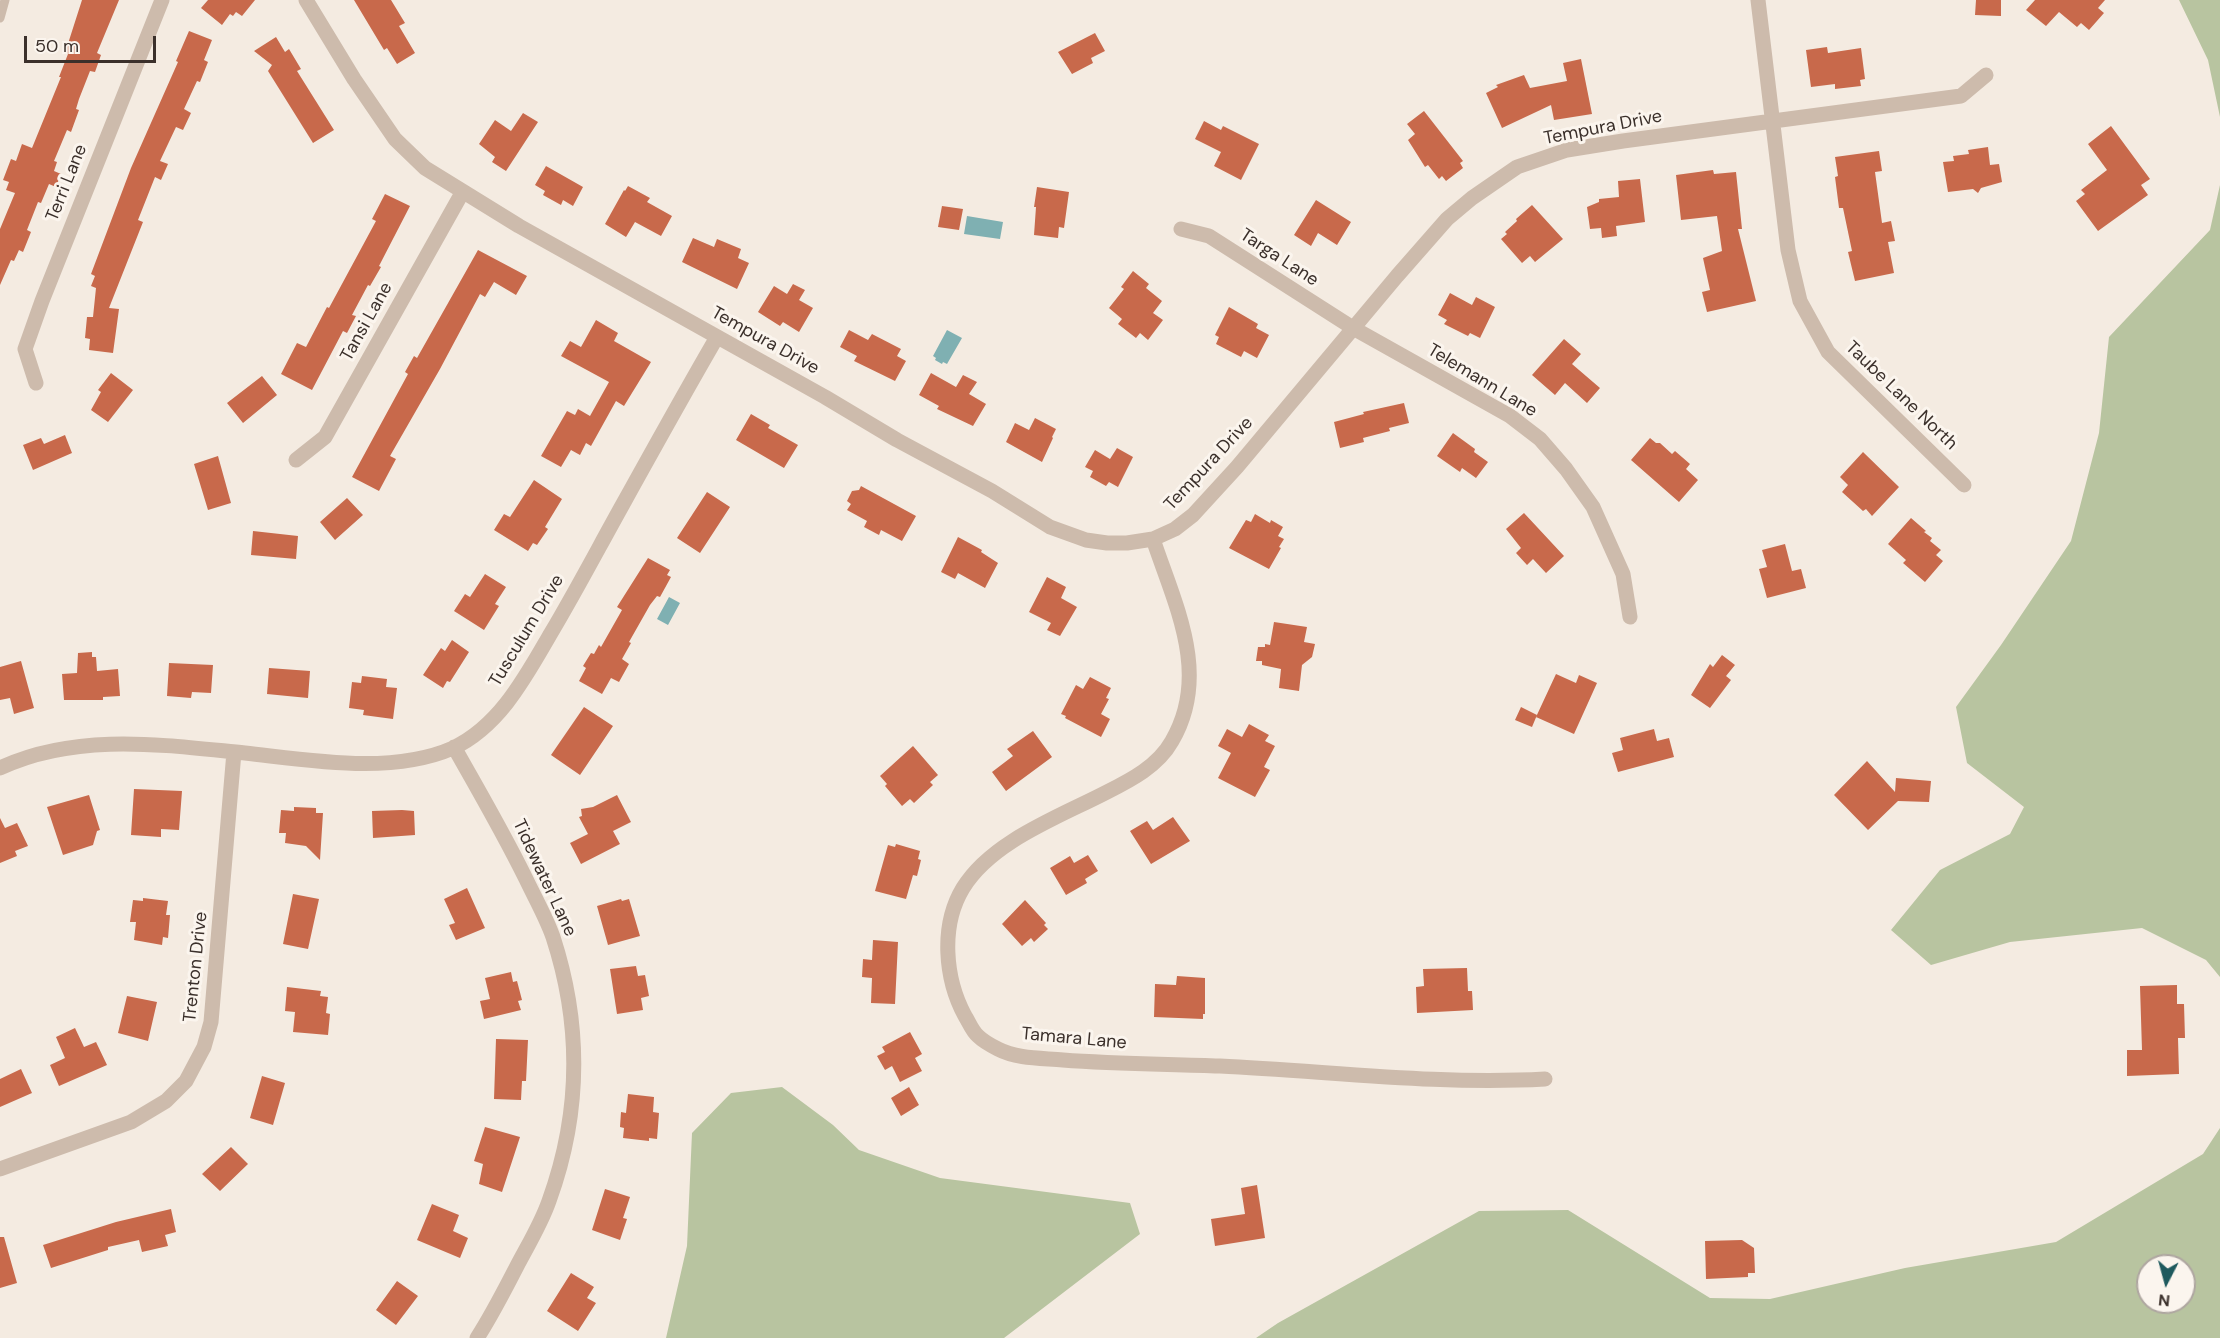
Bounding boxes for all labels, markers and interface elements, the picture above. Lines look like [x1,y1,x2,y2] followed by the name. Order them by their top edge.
[27,24,159,62] scale bar
[35,34,79,58] text: 50 m
[1542,106,1664,150] street label: Tempura Drive
[42,141,92,225] street label: Terri Lane
[1236,225,1322,291] street label: Targa Lane
[336,279,398,365] street label: Tansi Lane
[707,302,823,380] street label: Tempura Drive
[1841,337,1961,455] street label: Taube Lane North
[1423,340,1541,422] street label: Telemann Lane
[1160,413,1258,515] street label: Tempura Drive
[485,571,569,691] street label: Tusculum Drive
[507,816,581,940] street label: Tidewater Lane
[179,911,213,1023] street label: Trenton Drive
[1021,1024,1127,1054] street label: Tamara Lane
[2136,1254,2196,1314] north arrow
[2157,1289,2171,1311] text: N

